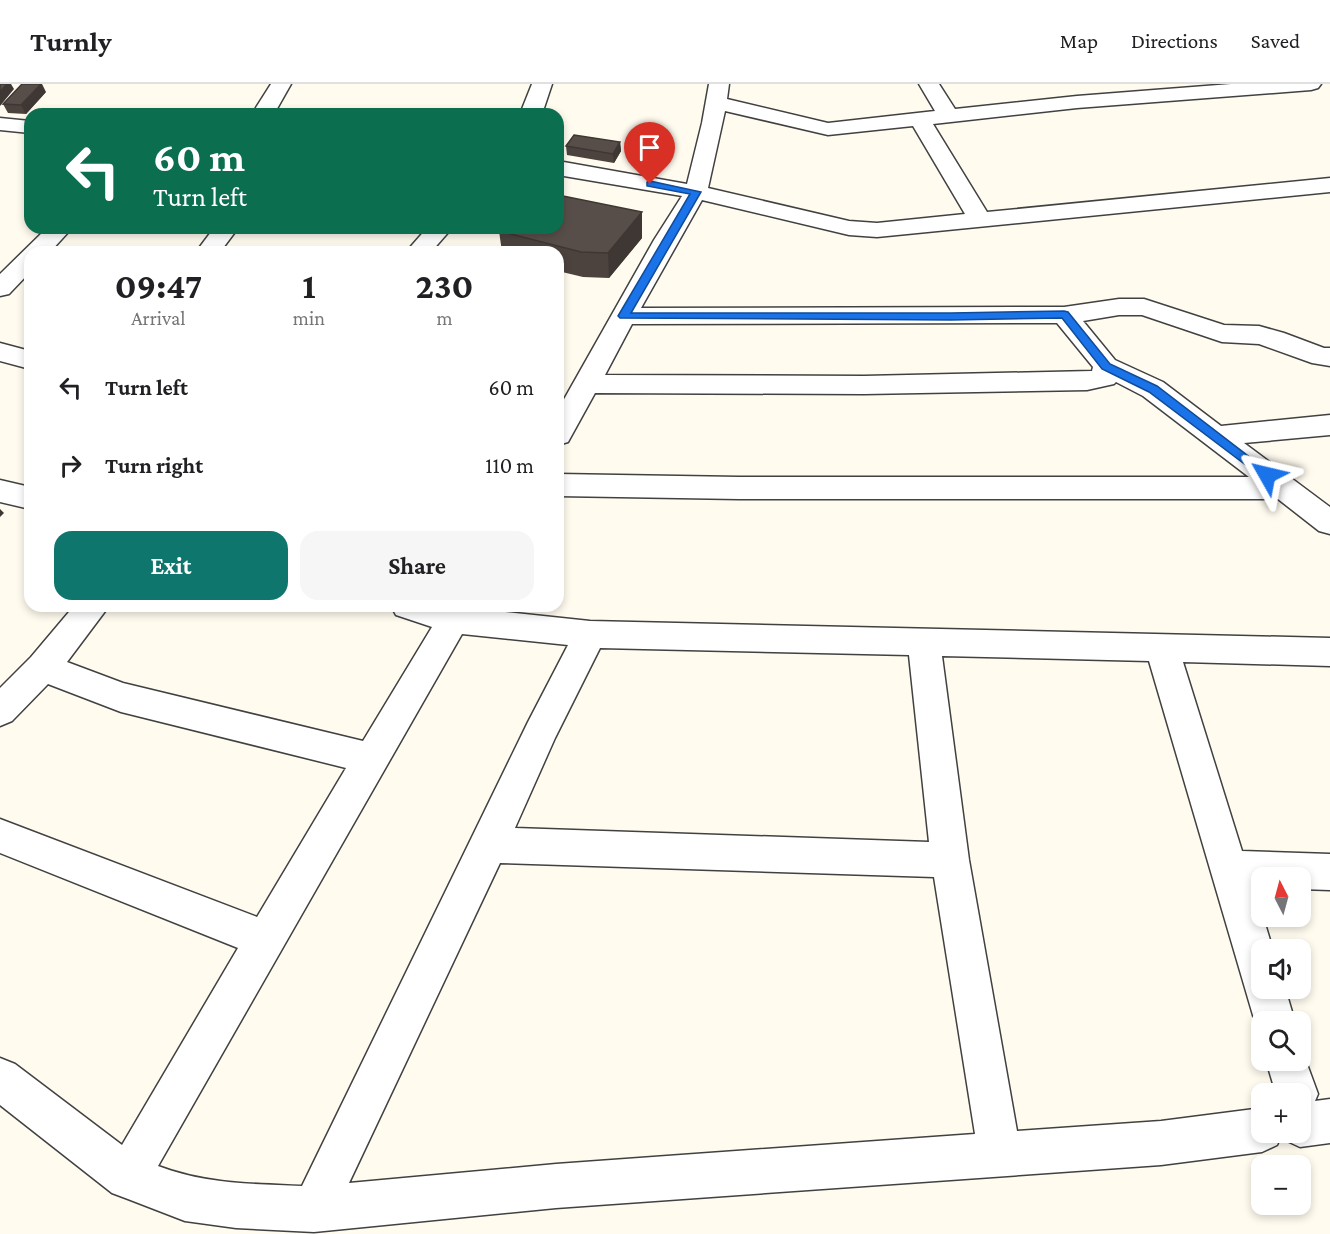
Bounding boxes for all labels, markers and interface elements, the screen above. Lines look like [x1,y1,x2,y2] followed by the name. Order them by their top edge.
[30,26,112,57] text: Turnly
[1060,29,1098,53] text: Map
[1131,29,1218,53] text: Directions
[1251,29,1300,53] text: Saved
[624,122,675,184] pin
[633,131,666,164] icon: arrive
[54,132,132,210] icon: left
[153,133,245,180] text: 60 m
[153,182,247,212] text: Turn left
[115,266,202,306] text: 09:47
[302,266,316,306] text: 1
[416,266,473,306] text: 230
[131,307,186,329] text: Arrival
[293,307,325,329] text: min
[436,307,452,329] text: m
[54,371,87,404] icon: left
[105,375,188,400] text: Turn left
[489,375,534,400] text: 60 m
[1235,443,1299,507] position arrow
[54,449,87,482] icon: right
[105,453,203,478] text: Turn right
[485,453,534,478] text: 110 m
[54,531,288,600] button: Exit
[300,531,534,600] button: Share
[1251,867,1311,927] north arrow
[1251,867,1311,1215] map controls
[1251,939,1311,999] button: sound
[1251,1011,1311,1071] button: search
[1251,1083,1311,1143] button: +
[1251,1155,1311,1215] button: −

